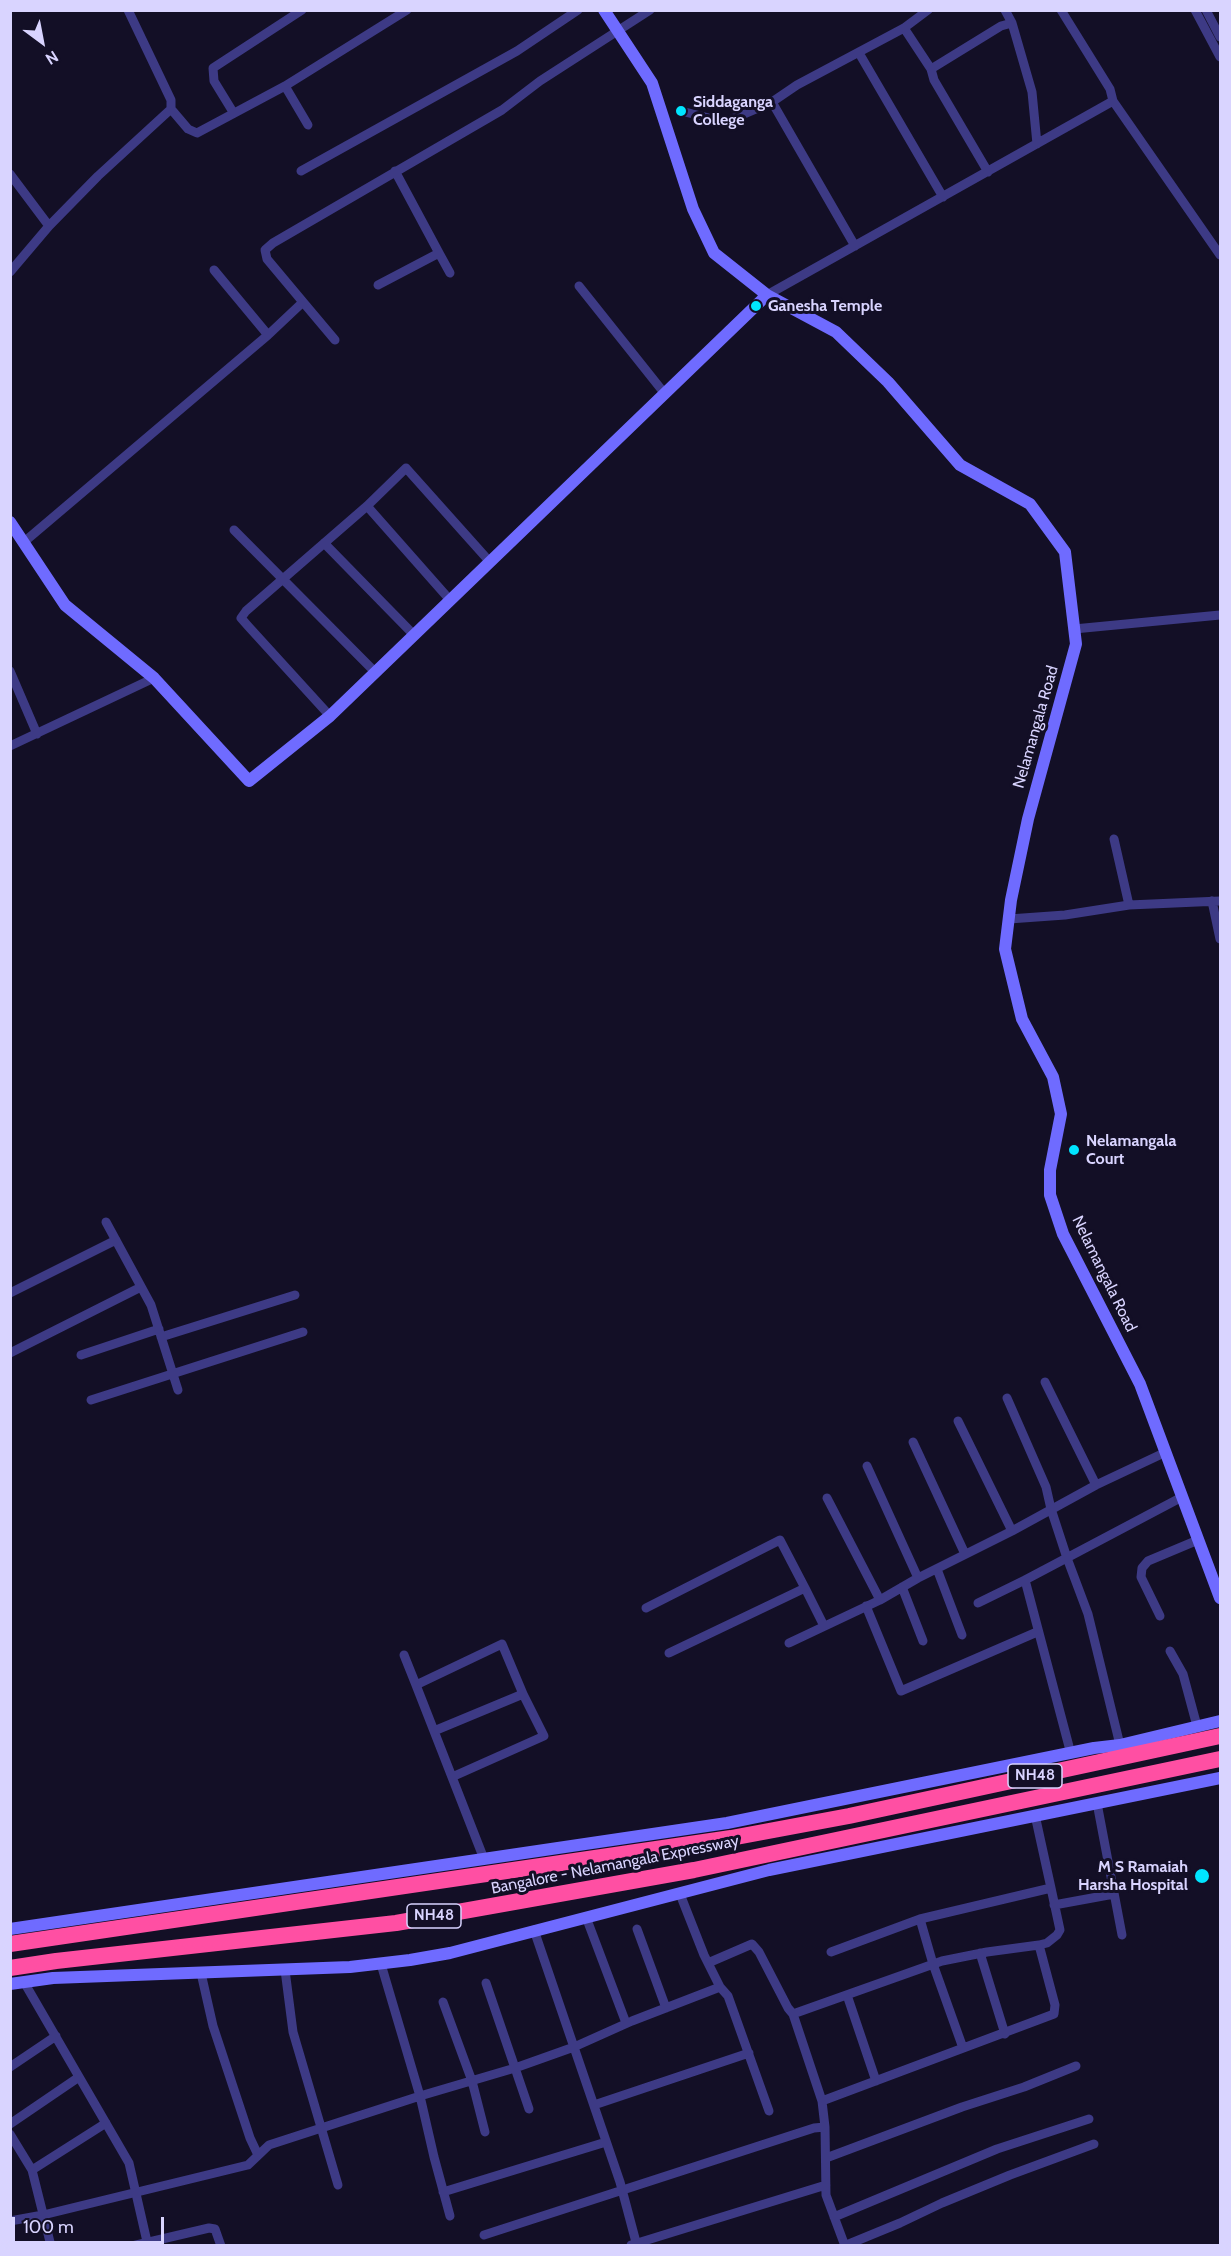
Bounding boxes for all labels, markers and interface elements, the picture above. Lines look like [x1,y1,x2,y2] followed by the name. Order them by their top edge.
[12,12,72,72] north arrow
[42,47,62,69] text: N
[693,92,773,130] place label: Siddaganga College
[674,104,688,118] marker: Siddaganga College
[768,296,882,316] place label: Ganesha Temple
[749,299,763,313] marker: Ganesha Temple
[1009,663,1063,791] street label: Nelamangala Road
[1086,1131,1176,1169] place label: Nelamangala Court
[1067,1143,1081,1157] marker: Nelamangala Court
[1068,1213,1140,1335] street label: Nelamangala Road
[1008,1764,1062,1788] road number: NH48
[489,1832,741,1898] street label: Bangalore - Nelamangala Expressway
[1078,1857,1188,1895] place label: M S Ramaiah Harsha Hospital
[1193,1867,1211,1885] marker: M S Ramaiah Harsha Hospital
[407,1904,461,1928] road number: NH48
[15,2205,166,2243] scale bar
[23,2216,74,2238] text: 100 m

